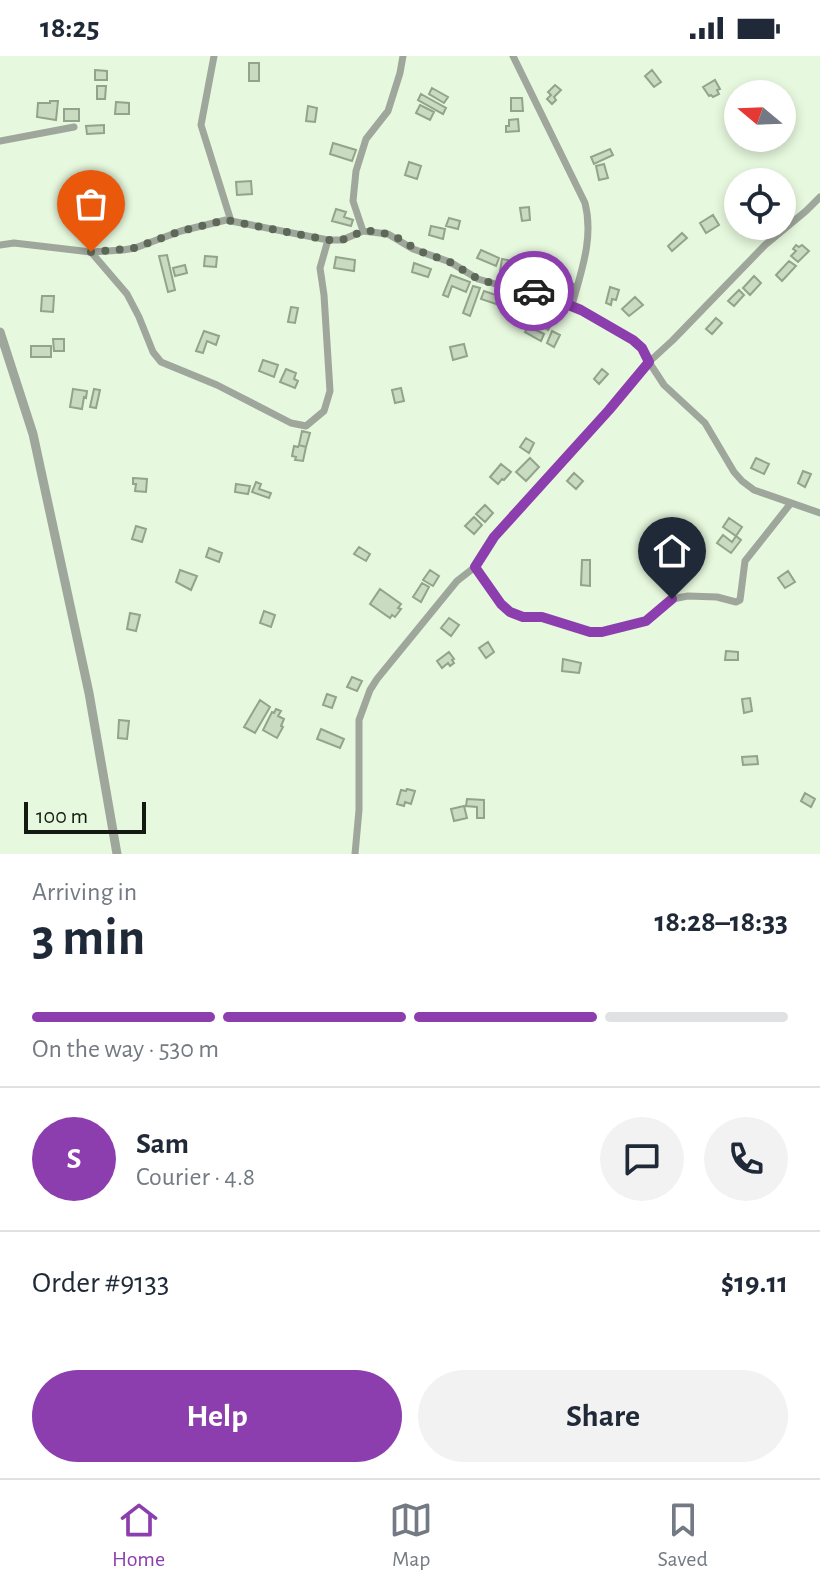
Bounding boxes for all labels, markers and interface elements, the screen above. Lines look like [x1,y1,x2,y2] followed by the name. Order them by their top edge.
[40,13,100,43] text: 18:25
[724,80,796,152] north arrow
[724,80,796,240] map controls
[724,168,796,240] button: locate
[57,170,125,252] pin
[69,182,113,226] icon: bag
[494,251,574,331] courier
[512,269,556,313] icon: car
[638,517,706,599] pin
[650,529,694,573] icon: home
[24,798,146,834] scale bar
[36,805,88,827] text: 100 m
[32,879,137,905] text: Arriving in
[654,907,788,937] text: 18:28–18:33
[32,912,145,964] text: 3 min
[32,1036,219,1062] text: On the way · 530 m
[600,1117,684,1201] button: chat
[704,1117,788,1201] button: phone
[136,1129,189,1159] text: Sam
[67,1144,81,1174] text: S
[136,1164,255,1190] text: Courier · 4.8
[32,1268,169,1298] text: Order #9133
[721,1268,788,1298] text: $19.11
[32,1370,402,1462] button: Help
[418,1370,788,1462] button: Share
[112,1498,165,1572] tab: Home
[389,1498,433,1572] tab: Map
[658,1498,708,1572] tab: Saved

